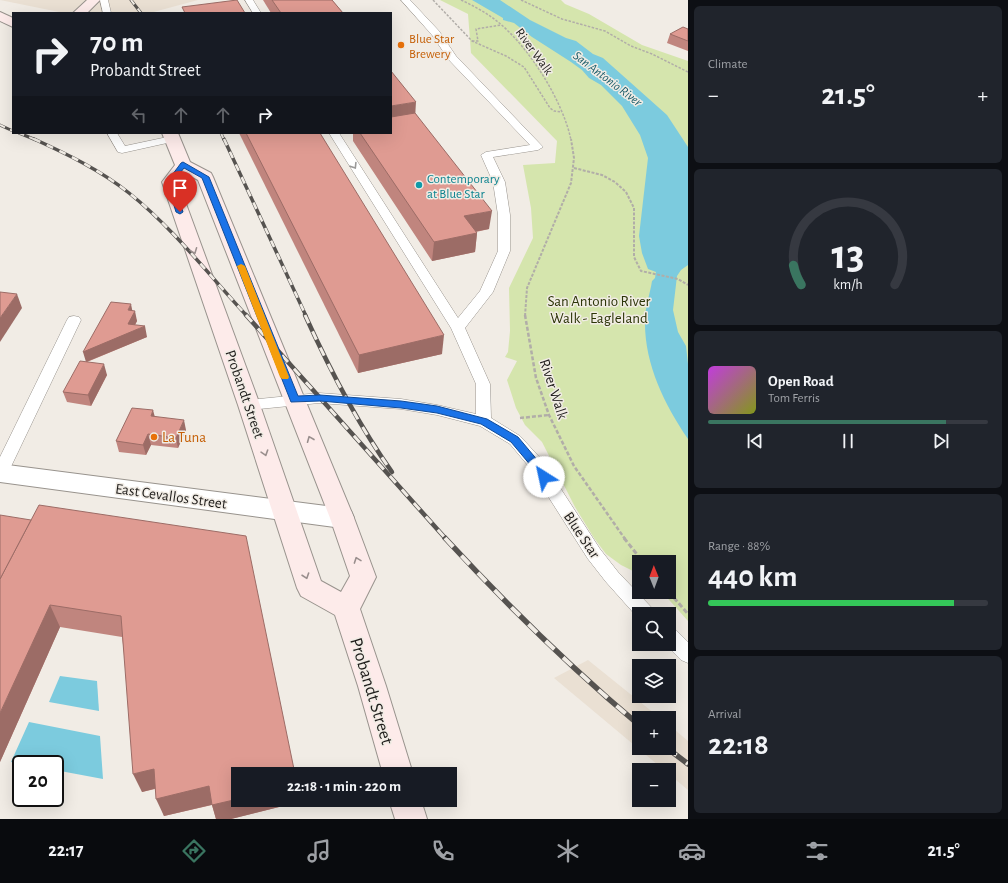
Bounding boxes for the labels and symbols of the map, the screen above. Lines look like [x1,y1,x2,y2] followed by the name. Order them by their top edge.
[513,26,555,78] street label: River Walk
[409,33,455,61] place label: Blue Star Brewery
[396,40,406,50] marker: Blue Star Brewery
[570,49,644,110] water label: San Antonio River
[350,162,357,169] one-way arrow
[163,171,197,212] pin
[427,173,500,201] place label: Contemporary at Blue Star
[414,180,424,190] marker: Contemporary at Blue Star
[189,247,197,254] one-way arrow
[548,294,651,326] park label: San Antonio River Walk - Eagleland
[222,348,267,440] street label: Probandt Street
[537,357,570,421] street label: River Walk
[162,430,206,445] place label: La Tuna
[149,432,159,442] marker: La Tuna
[306,435,314,442] one-way arrow
[260,449,269,456] one-way arrow
[523,456,565,498] position arrow
[114,481,228,512] street label: East Cevallos Street
[561,509,603,561] street label: Blue Star
[632,555,676,599] north arrow
[353,557,361,564] one-way arrow
[301,573,309,580] one-way arrow
[346,636,396,747] street label: Probandt Street
[12,755,64,807] speed limit sign: 20

